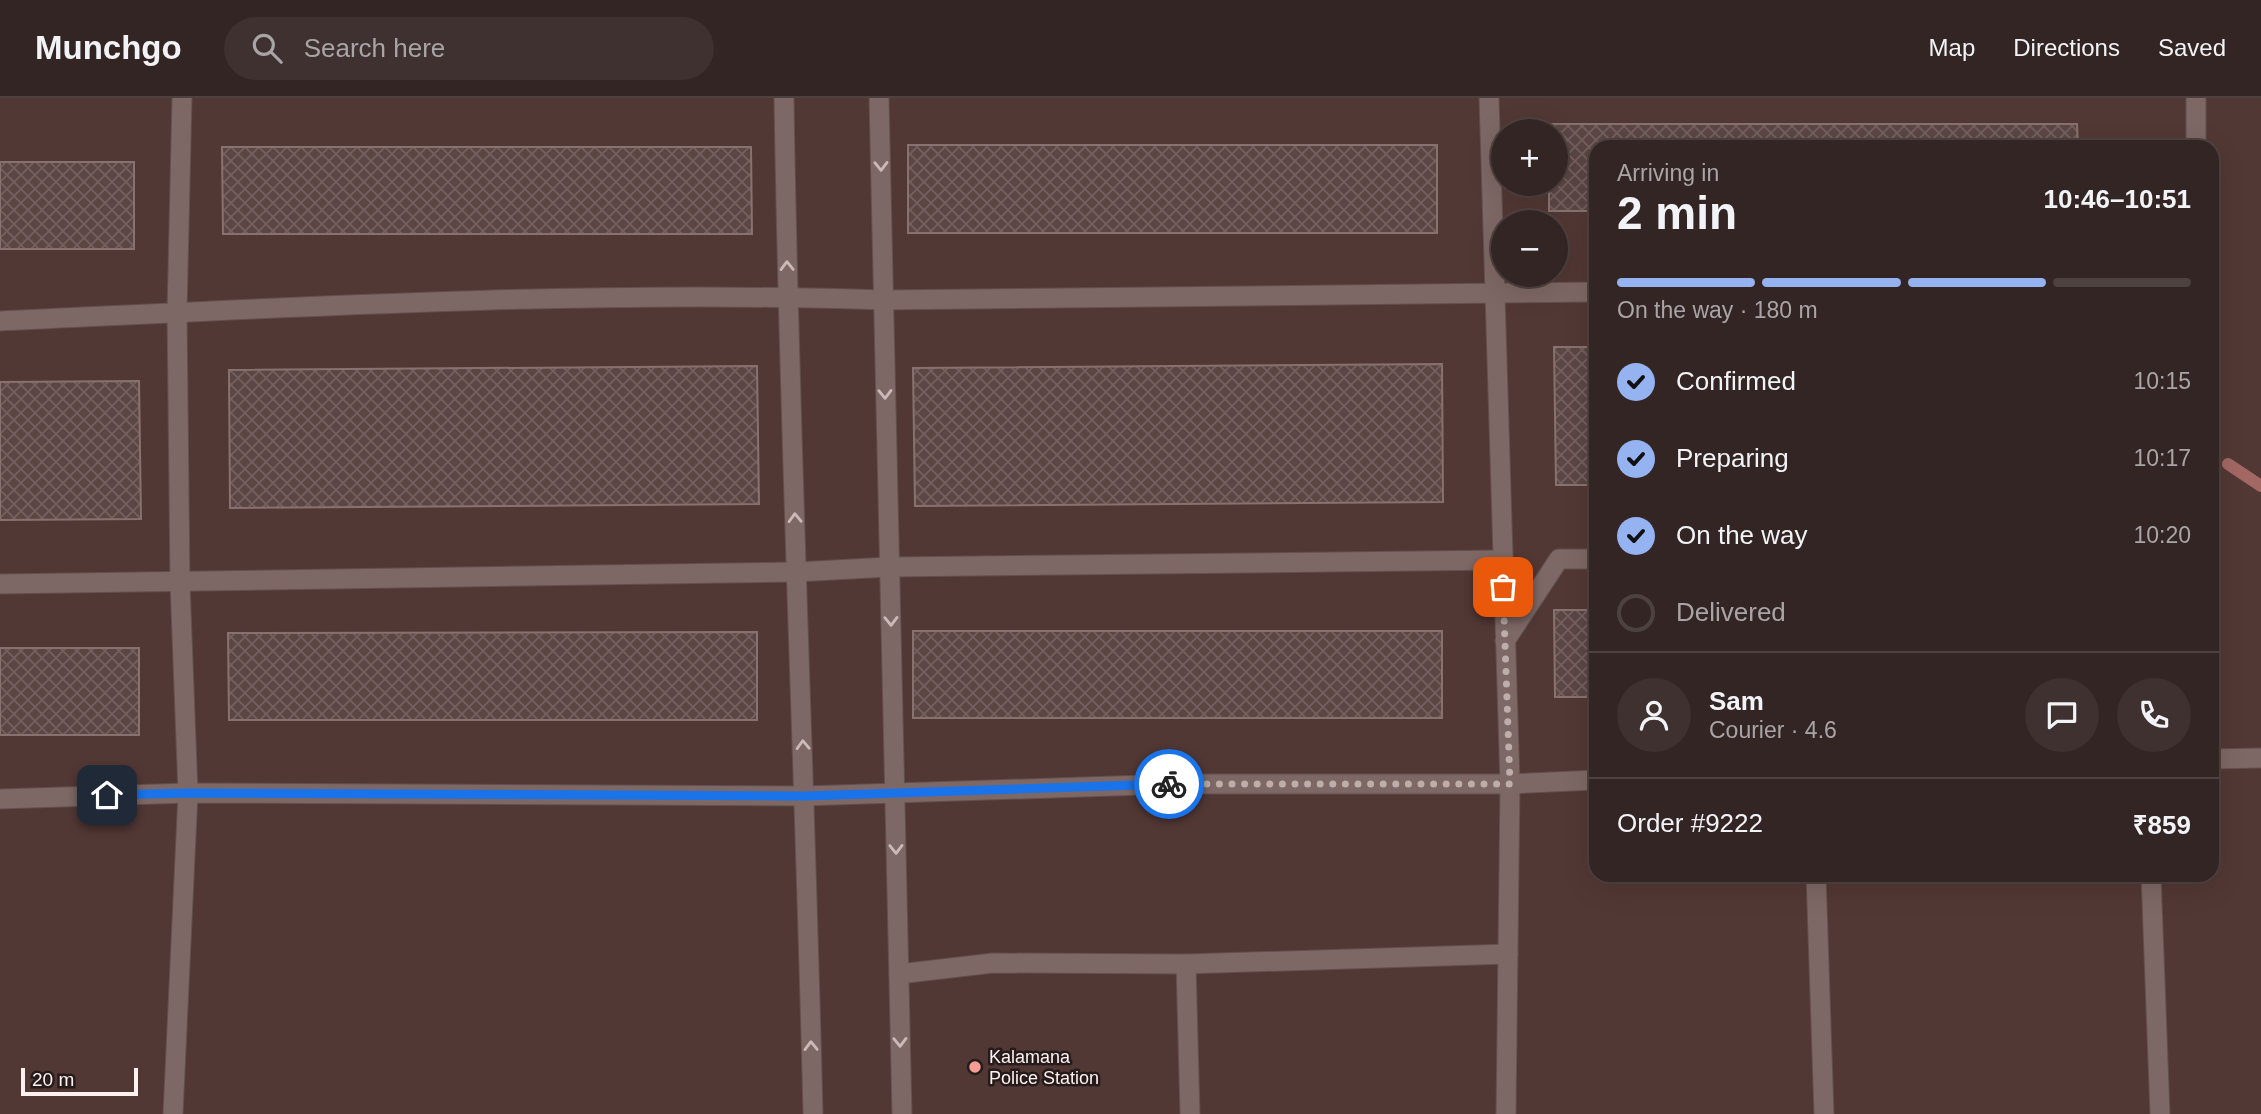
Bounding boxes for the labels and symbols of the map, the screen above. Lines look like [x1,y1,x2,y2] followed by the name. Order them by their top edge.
[873,161,888,172] one-way arrow
[779,260,794,271] one-way arrow
[878,388,893,399] one-way arrow
[787,512,803,522] one-way arrow
[1473,557,1533,617] pin
[883,616,898,627] one-way arrow
[796,739,811,750] one-way arrow
[1134,749,1204,819] courier
[77,765,137,825] pin
[888,844,904,854] one-way arrow
[893,1037,908,1048] one-way arrow
[803,1040,819,1051] one-way arrow
[989,1047,1099,1088] place label: Kalamana Police Station
[967,1059,983,1075] marker: Kalamana Police Station
[21,1065,138,1097] scale bar

